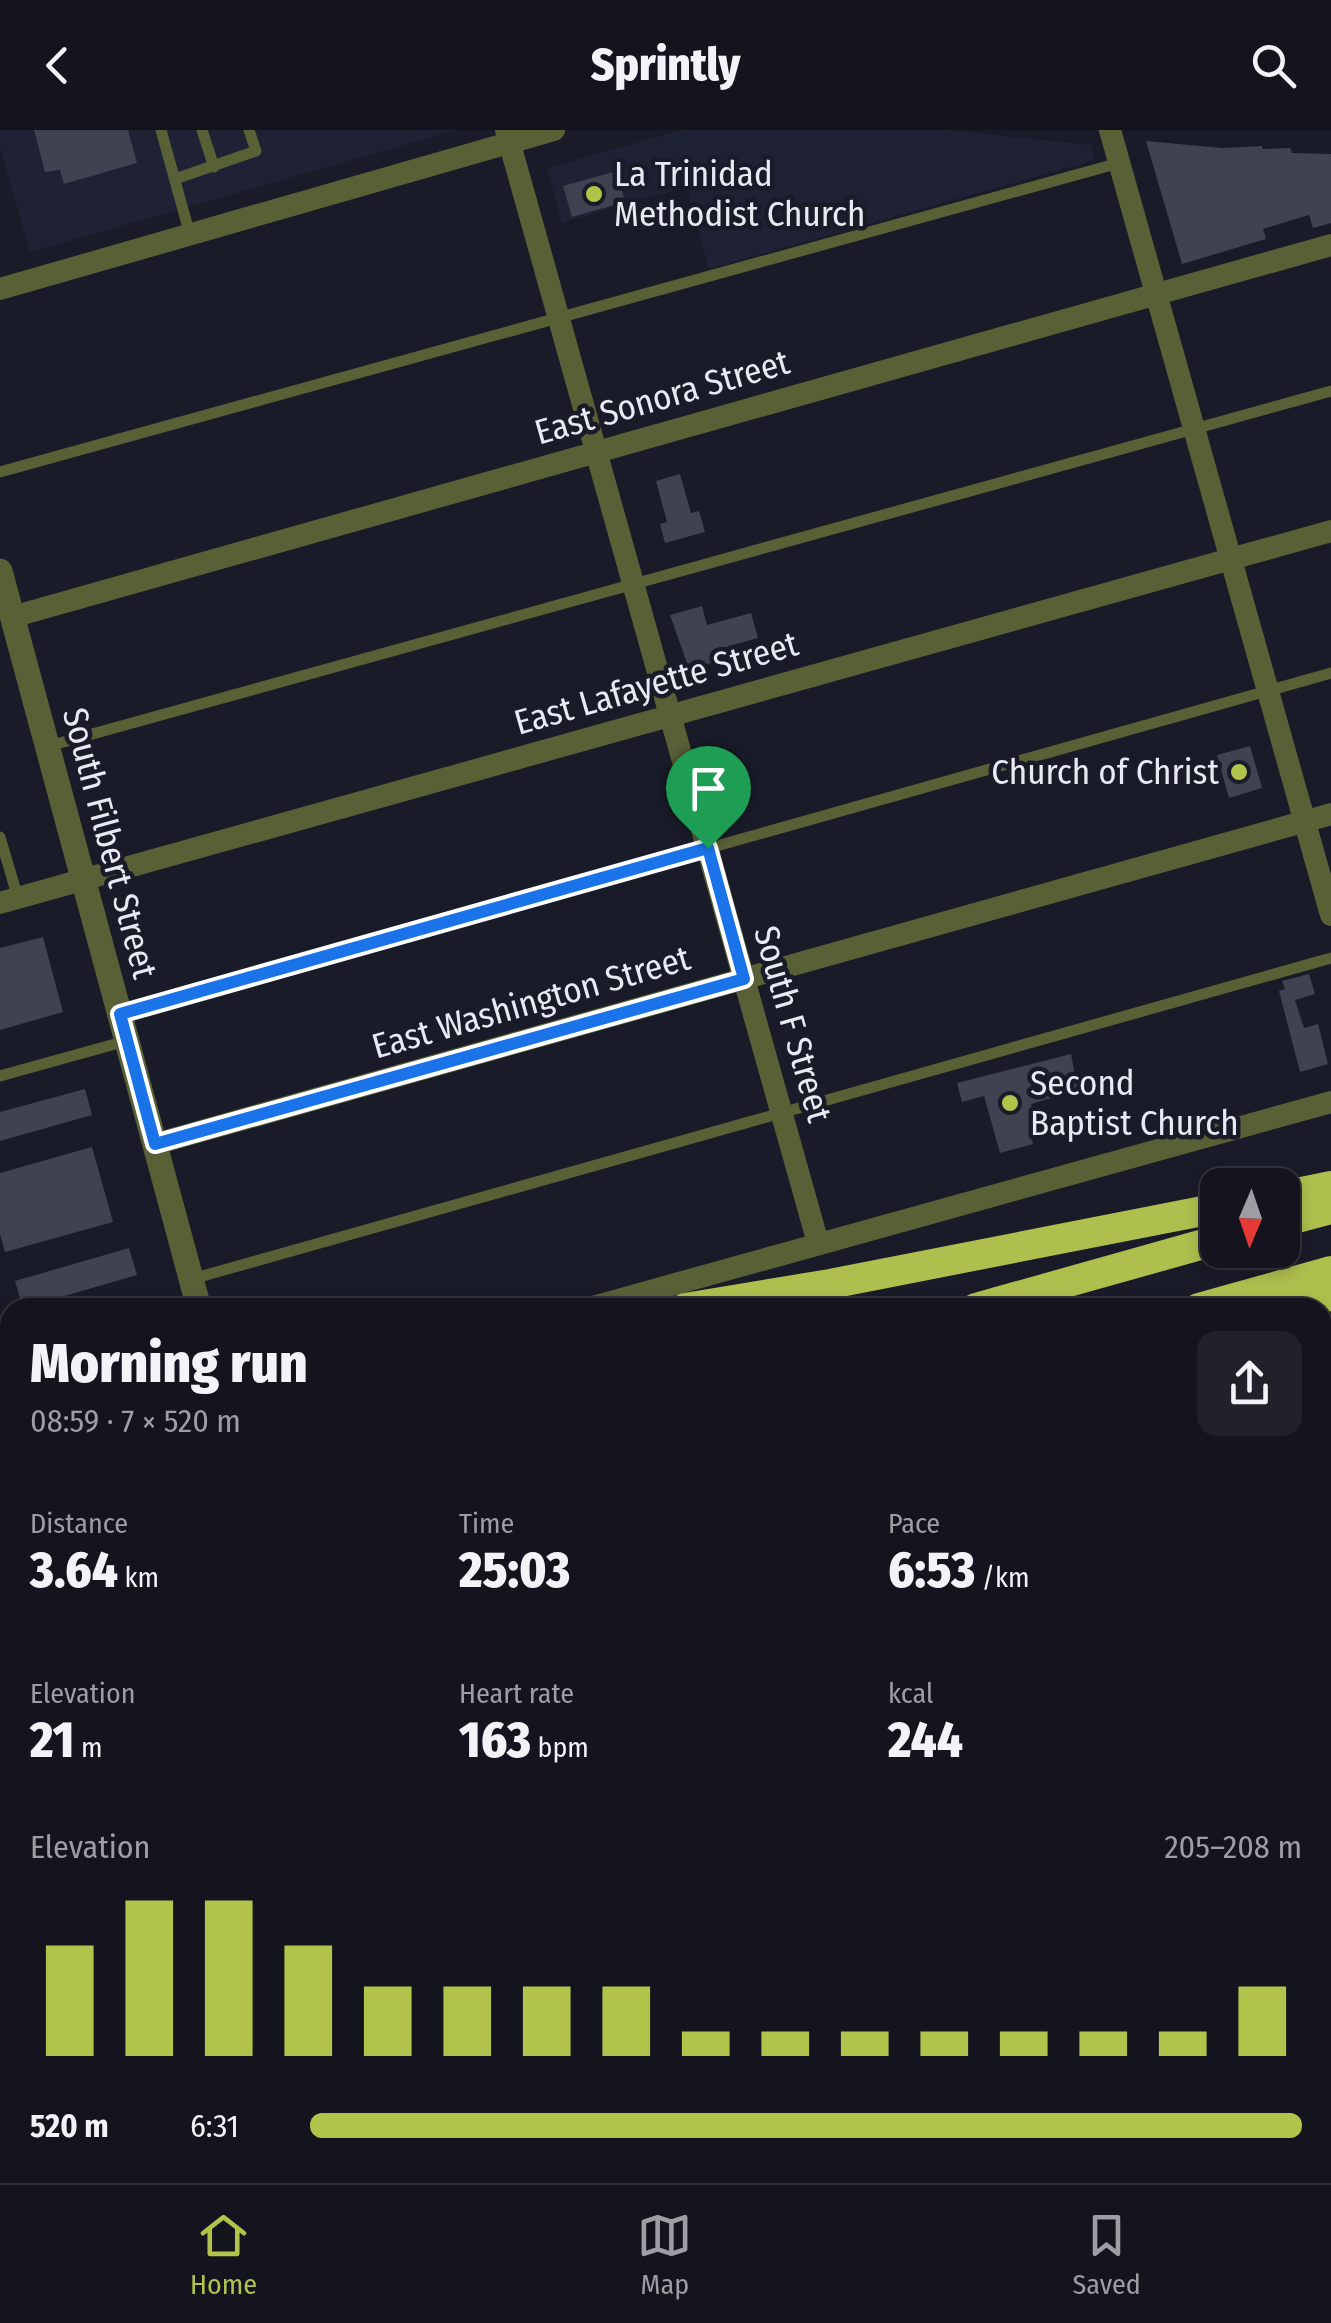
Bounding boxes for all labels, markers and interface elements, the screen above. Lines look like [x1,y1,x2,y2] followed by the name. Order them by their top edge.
[30,38,85,93] icon: back
[591,38,740,92] text: Sprintly
[1246,38,1301,93] icon: search
[614,153,866,235] place label: La Trinidad Methodist Church
[583,183,605,205] marker: La Trinidad Methodist Church
[530,340,795,453] street label: East Sonora Street
[509,622,803,744] street label: East Lafayette Street
[54,703,166,983] street label: South Filbert Street
[666,746,751,849] pin
[991,751,1220,793] place label: Church of Christ
[681,761,736,816] icon: arrive
[1228,761,1250,783] marker: Church of Christ
[745,921,841,1127] street label: South F Street
[367,936,695,1067] street label: East Washington Street
[1030,1062,1239,1144] place label: Second Baptist Church
[999,1092,1021,1114] marker: Second Baptist Church
[1200,1168,1300,1268] north arrow
[1200,1168,1300,1268] map controls
[30,1331,308,1397] text: Morning run
[1197,1331,1302,1436] button: share
[30,1402,241,1440] text: 08:59 · 7 × 520 m
[30,1507,128,1540] text: Distance
[459,1507,514,1540] text: Time
[888,1507,940,1540] text: Pace
[30,1540,118,1600] text: 3.64
[459,1540,570,1600] text: 25:03
[888,1540,975,1600] text: 6:53
[118,1561,159,1594] text: km
[975,1561,1029,1594] text: /km
[30,1677,135,1710] text: Elevation
[459,1677,574,1710] text: Heart rate
[888,1677,933,1710] text: kcal
[30,1710,74,1770] text: 21
[459,1710,531,1770] text: 163
[888,1710,963,1770] text: 244
[74,1731,102,1764] text: m
[531,1731,589,1764] text: bpm
[30,1828,150,1866] text: Elevation
[1164,1828,1302,1866] text: 205–208 m
[30,2107,109,2145] text: 520 m
[190,2107,239,2145] text: 6:31
[190,2208,257,2301] tab: Home
[637,2208,692,2301] tab: Map
[1072,2208,1141,2301] tab: Saved

